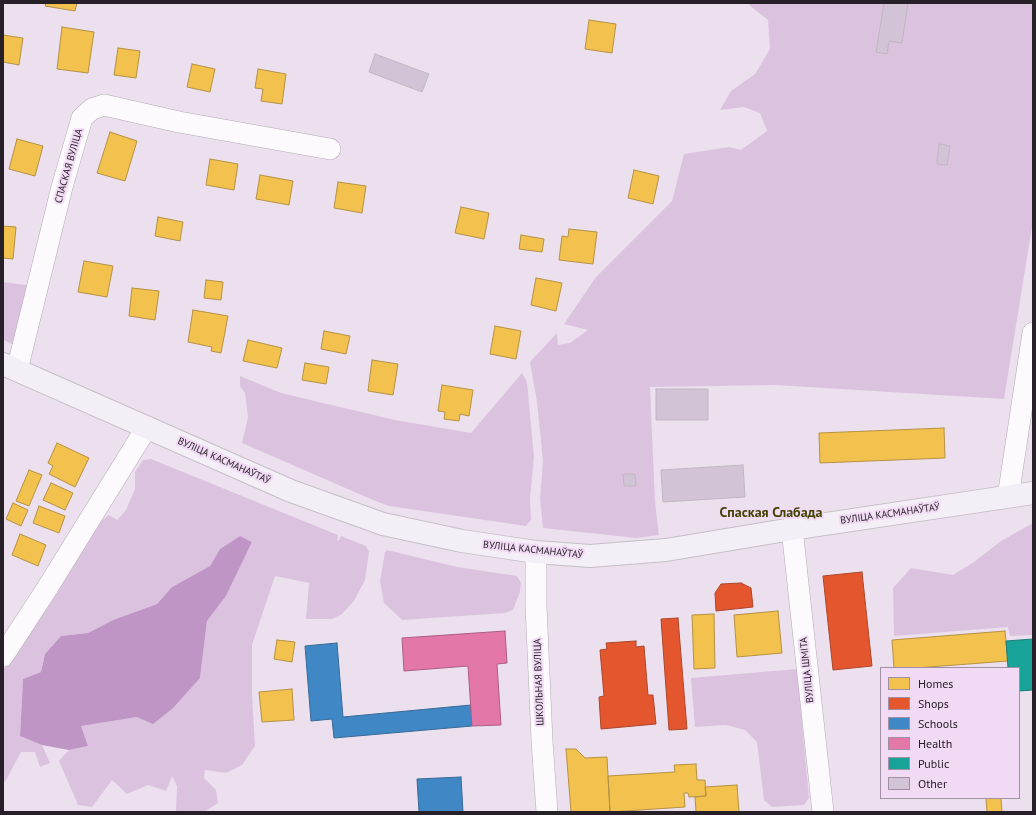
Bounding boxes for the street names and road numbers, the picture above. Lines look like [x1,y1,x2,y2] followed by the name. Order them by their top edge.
[53,127,85,205] street label: СПАСКАЯ ВУЛІЦА
[176,435,272,487] street label: ВУЛІЦА КАСМАНАЎТАЎ
[840,501,940,527] street label: ВУЛІЦА КАСМАНАЎТАЎ
[483,539,583,561] street label: ВУЛІЦА КАСМАНАЎТАЎ
[798,637,816,703] street label: ВУЛІЦА ШМІТА
[531,638,547,726] street label: ШКОЛЬНАЯ ВУЛІЦА

